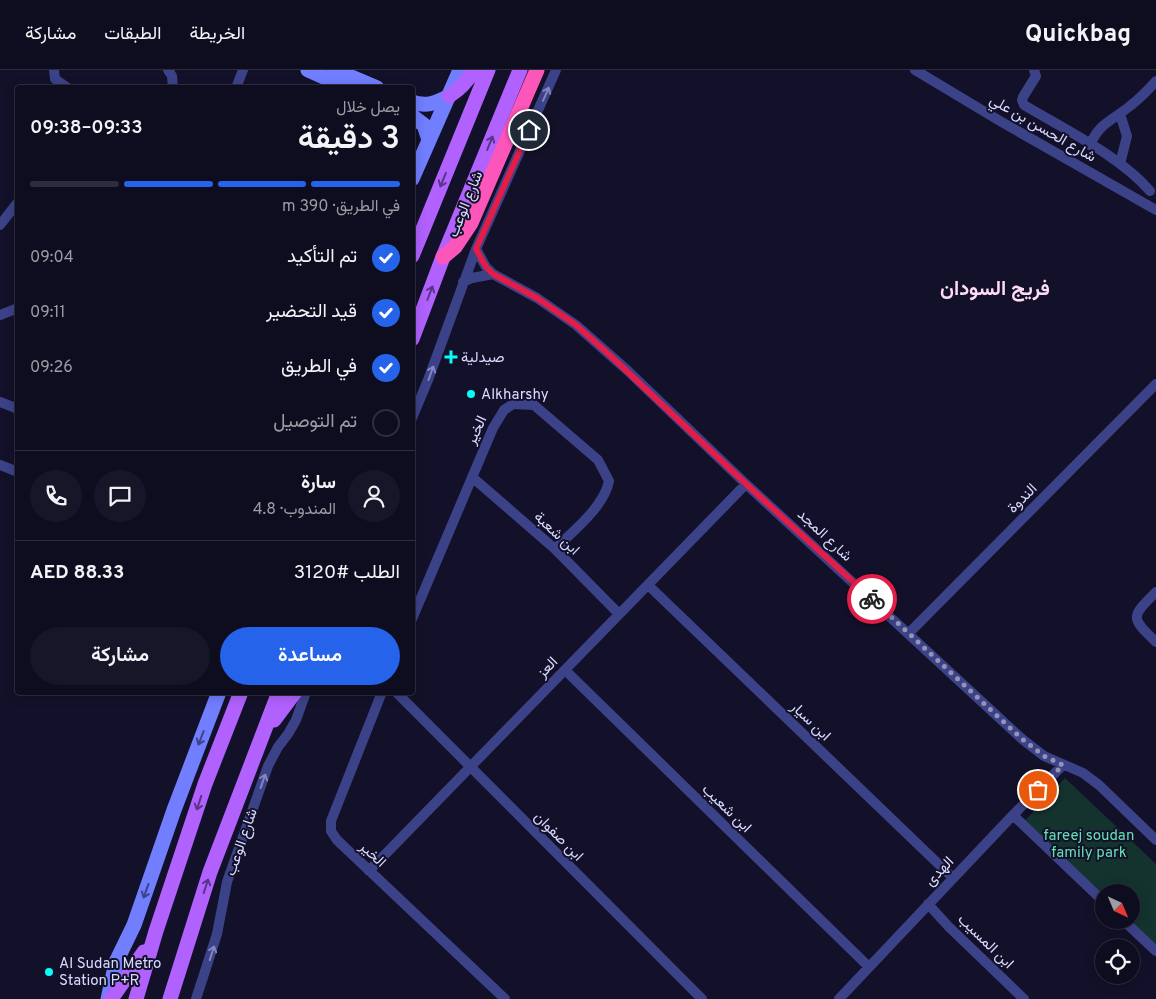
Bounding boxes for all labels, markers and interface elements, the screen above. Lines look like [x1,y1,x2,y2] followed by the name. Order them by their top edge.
[1025,20,1131,50] text: Quickbag
[25,23,76,46] text: مشاركة
[104,23,161,46] text: الطبقات
[189,23,245,46] text: الخريطة
[541,87,551,102] one-way arrow
[985,91,1099,169] street label: شارع الحسن بن علي
[336,98,400,118] text: يصل خلال
[508,109,550,151] pin
[30,116,143,140] text: 09:33–09:38
[515,116,543,144] icon: home
[298,120,400,160] text: 3 دقيقة
[486,136,496,151] one-way arrow
[444,168,488,241] street label: شارع الوعب
[438,172,448,187] one-way arrow
[282,197,400,217] text: في الطريق · 390 m
[372,244,400,272] icon: check
[287,245,357,269] text: تم التأكيد
[30,248,74,268] text: 09:04
[940,277,1050,303] district label: فريج السودان
[426,286,435,302] one-way arrow
[372,299,400,327] icon: check
[266,300,357,324] text: قيد التحضير
[30,303,65,323] text: 09:11
[461,349,505,368] place label: صيدلية
[445,351,457,363] marker: صيدلية
[372,354,400,382] icon: check
[281,355,357,379] text: في الطريق
[30,358,73,378] text: 09:26
[427,366,436,382] one-way arrow
[481,386,549,405] place label: Alkharshy
[465,388,477,400] marker: Alkharshy
[273,410,357,434] text: تم التوصيل
[462,413,492,449] street label: الخير
[30,470,82,522] button: phone
[94,470,146,522] button: chat
[348,470,400,522] button: person
[301,471,336,495] text: سارة
[1004,480,1042,518] street label: الندوة
[253,500,336,520] text: المندوب · 4.8
[793,506,856,566] street label: شارع المجد
[529,508,583,560] street label: ابن شعبة
[30,561,124,585] text: AED 88.33
[294,561,400,585] text: الطلب #3120
[847,574,897,624] courier
[858,585,886,613] icon: bike
[30,627,210,685] button: مشاركة
[220,627,400,685] button: مساعدة
[533,653,563,683] street label: العز
[785,698,834,746] street label: ابن سيار
[196,730,205,745] one-way arrow
[1017,769,1059,811] pin
[259,773,268,789] one-way arrow
[1024,776,1052,804] icon: bag
[697,781,755,837] street label: ابن شعيب
[193,795,203,811] one-way arrow
[222,806,263,879] street label: شارع الوعب
[529,808,587,866] street label: ابن صفوان
[1044,827,1134,863] park label: fareej soudan family park
[354,837,389,872] street label: الخير
[921,853,959,891] street label: الهدى
[202,878,211,894] one-way arrow
[141,882,150,898] one-way arrow
[1095,884,1140,929] north arrow
[1095,884,1140,984] map controls
[953,911,1017,973] street label: ابن المسيب
[1095,939,1140,984] button: locate
[207,945,217,961] one-way arrow
[59,955,161,991] place label: Al Sudan Metro Station P+R
[43,966,55,978] marker: Al Sudan Metro Station P+R

